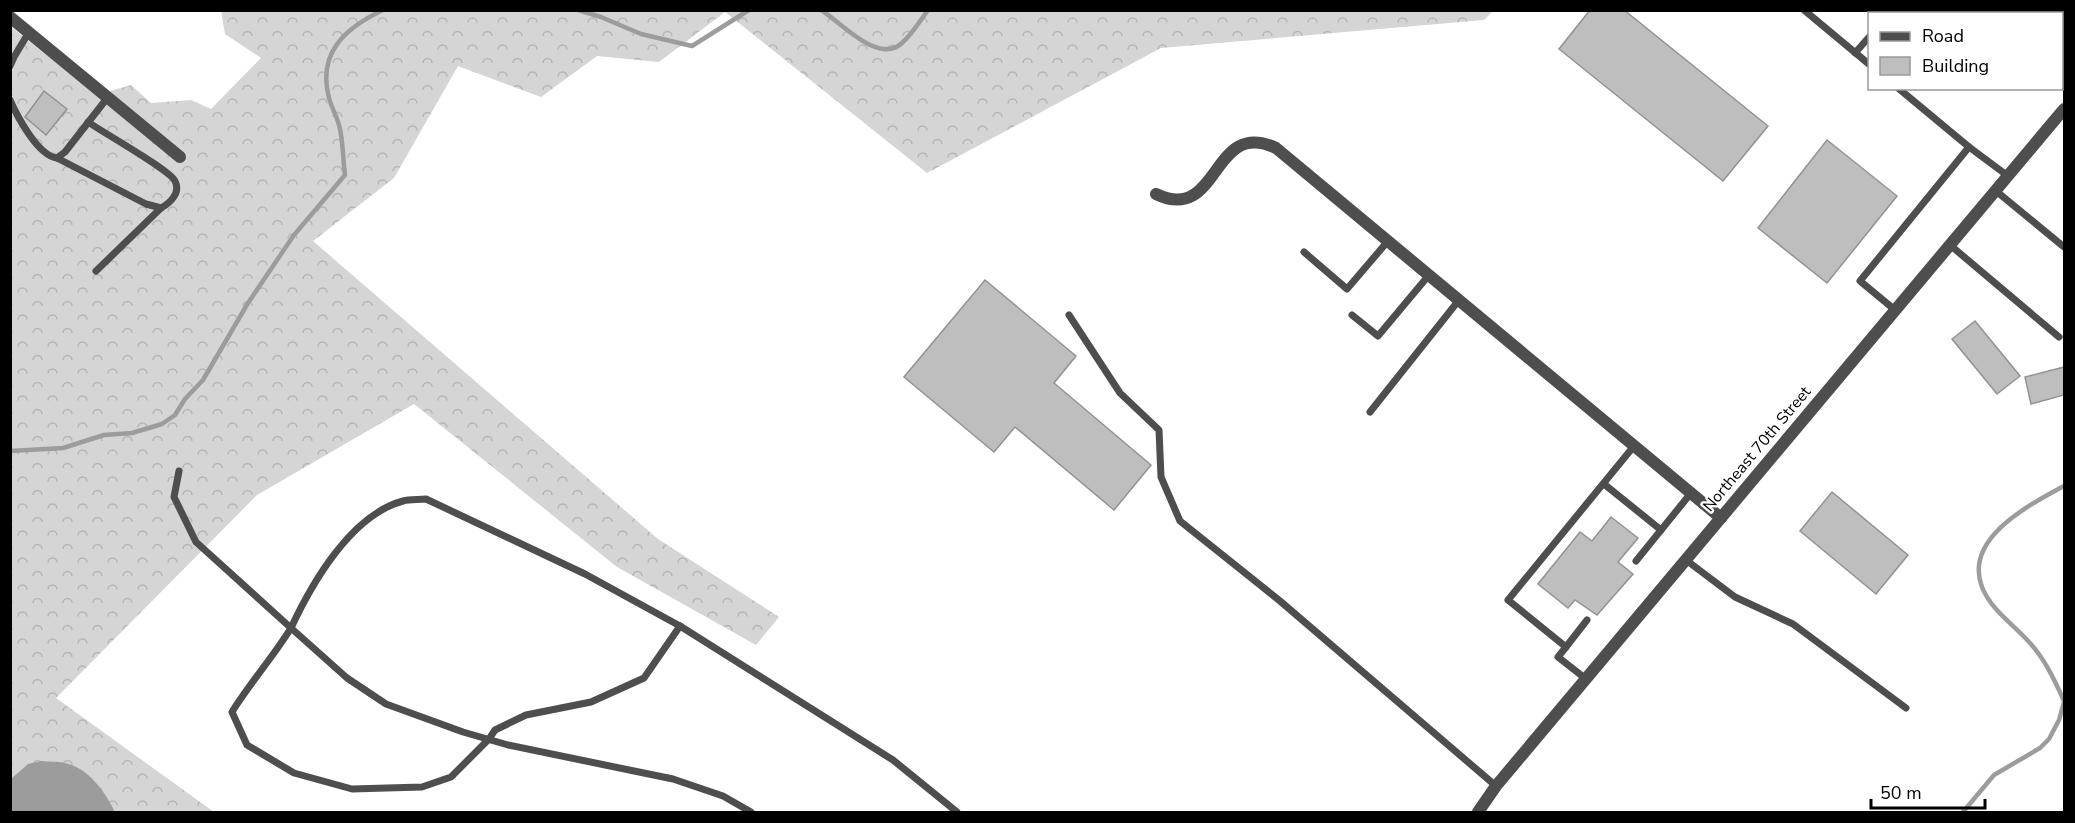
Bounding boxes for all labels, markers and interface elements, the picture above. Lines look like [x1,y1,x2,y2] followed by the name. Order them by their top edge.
[1868,12,2063,90] legend
[1922,24,1964,48] text: Road
[1922,54,1989,78] text: Building
[1698,381,1816,516] street label: Northeast 70th Street
[1871,772,1985,810] scale bar
[1880,781,1922,805] text: 50 m

